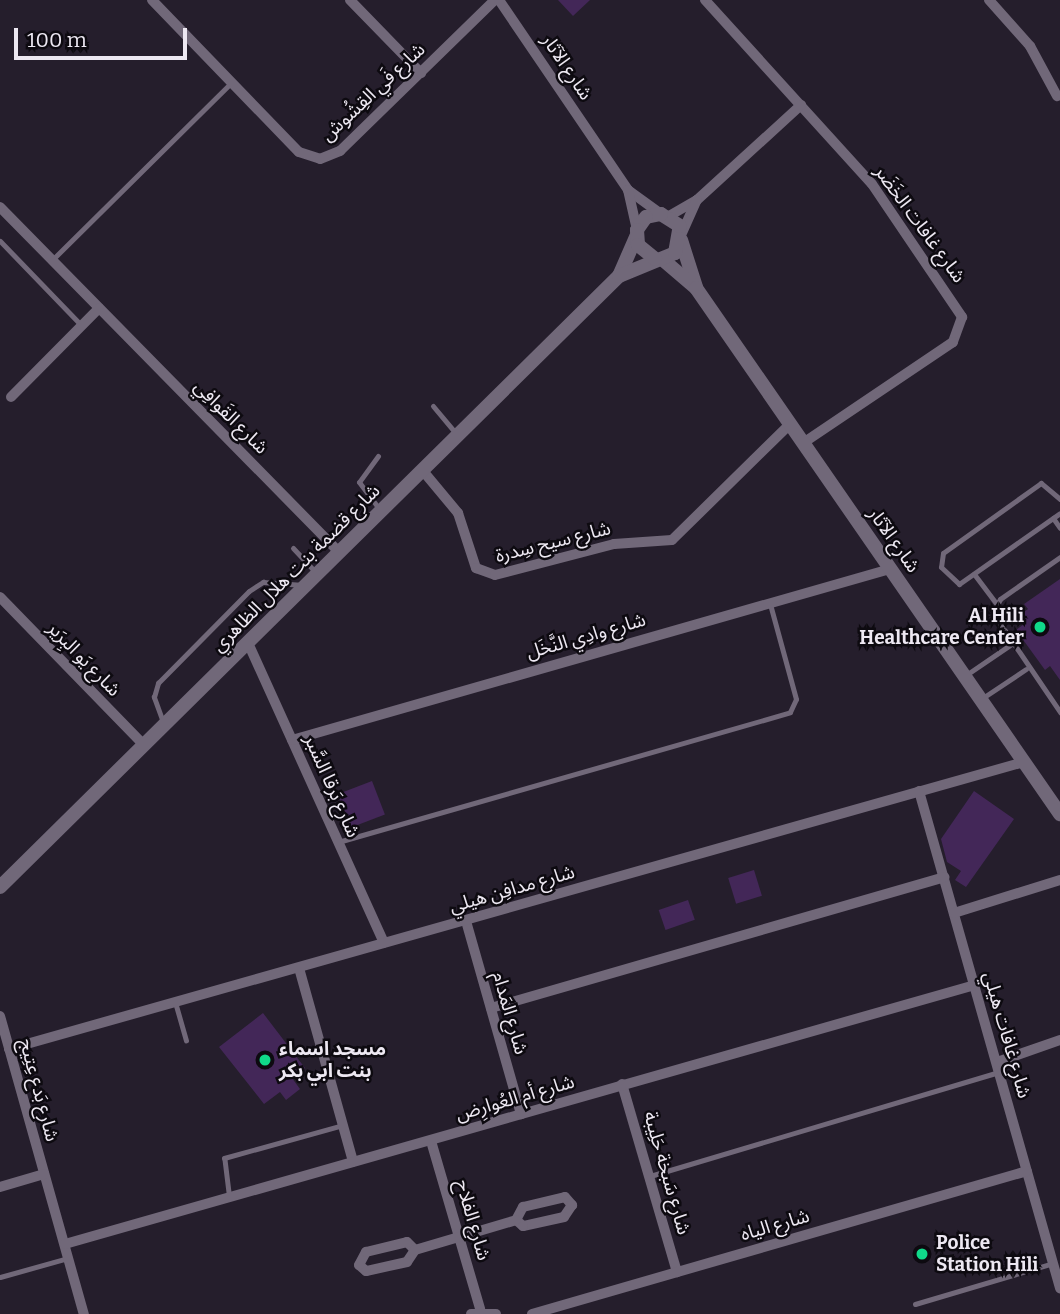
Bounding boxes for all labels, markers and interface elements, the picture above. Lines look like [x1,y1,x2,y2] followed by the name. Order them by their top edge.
[18,14,191,58] scale bar
[27,27,87,53] text: 100 m
[537,30,597,104] street label: شارع الآثار
[316,38,430,146] street label: شارع فَي القِشُوش
[870,161,970,287] street label: شارع غافات الخَضَر
[189,375,273,459] street label: شارع القَوافِي
[207,479,385,657] street label: شارع قضمة بنت هلال الظاهري
[863,503,925,577] street label: شارع الآثار
[493,517,613,567] street label: شارع سيح سِدرة
[859,605,1024,649] place label: Al Hili Healthcare Center
[524,608,648,664] street label: شارع وادِي النَّخَل
[43,617,125,701] street label: شارع يَو البِرَير
[1030,617,1050,637] marker: Al Hili Healthcare Center
[299,731,365,841] street label: شارع بَرقا السَّبر
[447,860,577,918] street label: شارع مدافِن هيلي
[487,969,533,1057] street label: شارع المَدام
[978,969,1036,1101] street label: شارع غافات هيلي
[14,1036,64,1144] street label: شارع بَدع عِتِيج
[279,1038,386,1082] place label: مسجد اسماء بنت ابي بكر
[257,1052,273,1068] marker: مسجد اسماء بنت ابي بكر
[453,1070,577,1126] street label: شارع أم العُوارِض
[639,1109,695,1237] street label: شارع سَبخة حَلِيبة
[451,1177,495,1263] street label: شارع الفلاح
[738,1204,812,1246] street label: شارع الياه
[936,1232,1038,1276] place label: Police Station Hili
[914,1246,930,1262] marker: Police Station Hili

